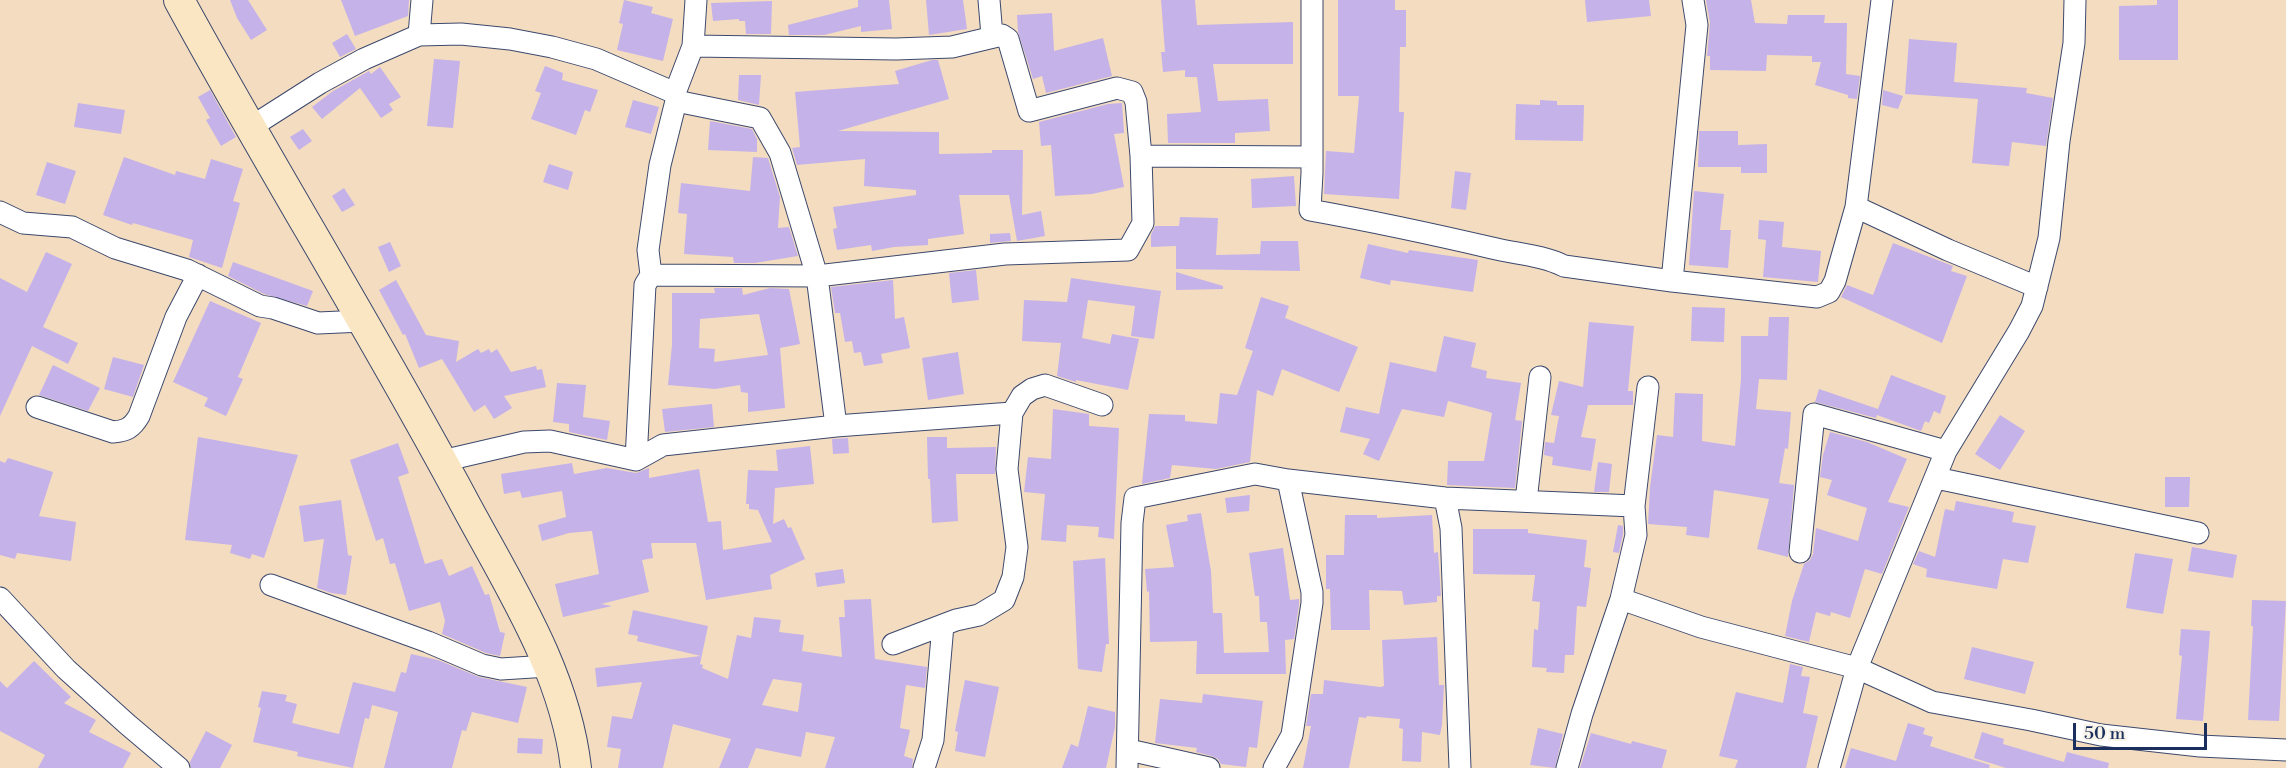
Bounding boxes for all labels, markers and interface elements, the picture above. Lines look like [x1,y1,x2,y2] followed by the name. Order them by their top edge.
[2076,711,2210,749] scale bar
[2084,722,2125,745] text: 50 m

